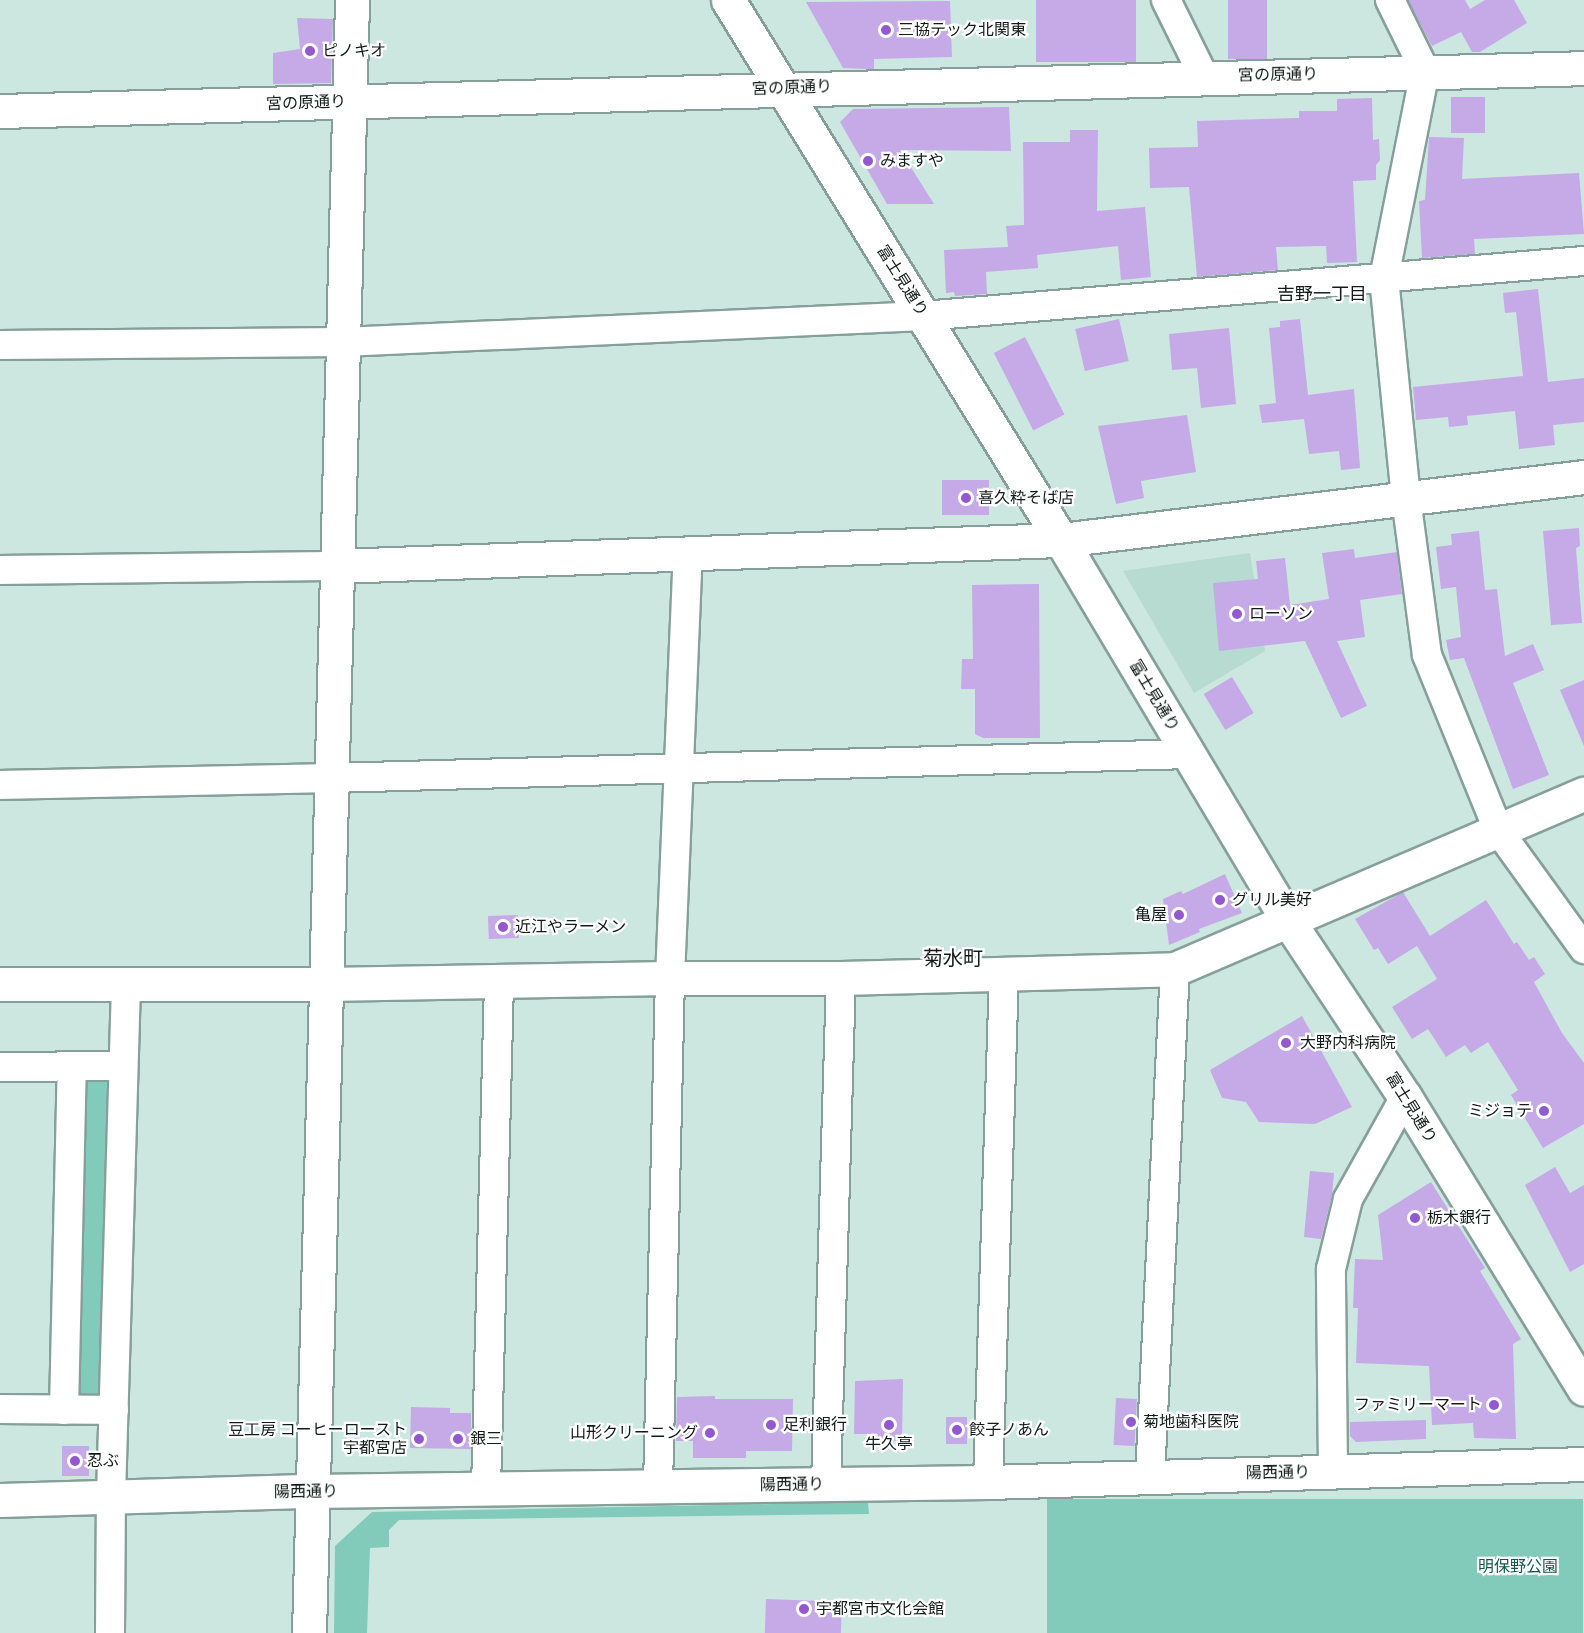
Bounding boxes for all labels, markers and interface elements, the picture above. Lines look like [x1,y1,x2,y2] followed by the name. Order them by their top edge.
[898,20,1026,40] place label: 三協テック北関東
[879,23,893,37] marker: 三協テック北関東
[322,41,386,61] place label: ピノキオ
[303,44,317,58] marker: ピノキオ
[1238,65,1318,85] street label: 宮の原通り
[752,77,832,99] street label: 宮の原通り
[266,92,346,114] street label: 宮の原通り
[880,151,944,171] place label: みますや
[861,154,875,168] marker: みますや
[873,242,931,320] street label: 富士見通り
[1277,283,1367,305] district label: 吉野一丁目
[978,488,1074,508] place label: 喜久粋そば店
[959,491,973,505] marker: 喜久粋そば店
[1249,604,1313,624] place label: ローソン
[1230,607,1244,621] marker: ローソン
[1125,657,1183,735] street label: 富士見通り
[1232,890,1312,910] place label: グリル美好
[1213,893,1227,907] marker: グリル美好
[1135,905,1167,925] place label: 亀屋
[1172,908,1186,922] marker: 亀屋
[515,917,627,937] place label: 近江やラーメン
[496,920,510,934] marker: 近江やラーメン
[923,946,983,970] district label: 菊水町
[1300,1033,1396,1053] place label: 大野内科病院
[1277,1034,1295,1052] marker: 大野内科病院
[1382,1069,1440,1147] street label: 富士見通り
[1468,1101,1532,1121] place label: ミジョテ
[1537,1104,1551,1118] marker: ミジョテ
[1427,1208,1491,1228] place label: 栃木銀行
[1408,1211,1422,1225] marker: 栃木銀行
[1354,1395,1482,1415] place label: ファミリーマート
[1487,1398,1501,1412] marker: ファミリーマート
[1143,1412,1239,1432] place label: 菊地歯科医院
[783,1415,847,1435] place label: 足利銀行
[1124,1415,1138,1429] marker: 菊地歯科医院
[764,1418,778,1432] marker: 足利銀行
[882,1418,896,1432] marker: 牛久亭
[227,1420,407,1458] place label: 豆工房 コーヒーロースト 宇都宮店
[969,1420,1049,1440] place label: 餃子ノあん
[570,1423,698,1443] place label: 山形クリーニング
[950,1423,964,1437] marker: 餃子ノあん
[703,1426,717,1440] marker: 山形クリーニング
[470,1429,502,1449] place label: 銀三
[412,1432,426,1446] marker: 豆工房 コーヒーロースト 宇都宮店
[451,1432,465,1446] marker: 銀三
[865,1434,913,1454] place label: 牛久亭
[87,1451,119,1471] place label: 忍ぶ
[68,1454,82,1468] marker: 忍ぶ
[1246,1463,1310,1483] street label: 陽西通り
[760,1475,824,1495] street label: 陽西通り
[274,1482,338,1502] street label: 陽西通り
[1478,1557,1558,1577] park label: 明保野公園
[816,1599,944,1619] place label: 宇都宮市文化会館
[797,1602,811,1616] marker: 宇都宮市文化会館

